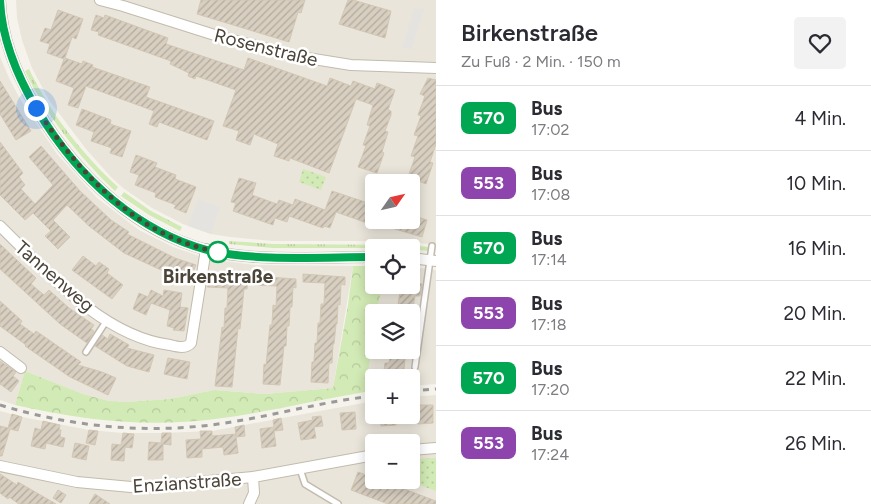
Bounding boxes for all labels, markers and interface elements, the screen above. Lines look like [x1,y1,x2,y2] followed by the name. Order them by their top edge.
[794,17,846,69] button: heart
[461,18,598,47] text: Birkenstraße
[212,24,320,71] street label: Rosenstraße
[461,52,621,71] text: Zu Fuß · 2 Min. · 150 m
[24,96,49,121] your location
[531,97,562,120] text: Bus
[472,107,505,129] text: 570
[794,107,846,130] text: 4 Min.
[531,120,569,139] text: 17:02
[531,162,562,185] text: Bus
[473,172,504,194] text: 553
[786,172,846,195] text: 10 Min.
[365,174,420,229] north arrow
[365,174,420,489] map controls
[531,185,570,204] text: 17:08
[531,227,562,250] text: Bus
[10,236,99,317] street label: Tannenweg
[472,237,505,259] text: 570
[788,237,846,260] text: 16 Min.
[365,239,420,294] button: locate
[207,241,229,263] marker: Birkenstraße
[531,250,567,269] text: 17:14
[163,265,274,288] place label: Birkenstraße
[531,292,562,315] text: Bus
[473,302,504,324] text: 553
[783,302,846,325] text: 20 Min.
[365,304,420,359] button: layers
[531,315,567,334] text: 17:18
[531,357,562,380] text: Bus
[472,367,505,389] text: 570
[785,367,846,390] text: 22 Min.
[365,369,420,424] button: +
[531,380,569,399] text: 17:20
[531,422,562,445] text: Bus
[473,432,504,454] text: 553
[785,432,846,455] text: 26 Min.
[365,434,420,489] button: −
[531,445,569,464] text: 17:24
[132,467,242,498] street label: Enzianstraße

